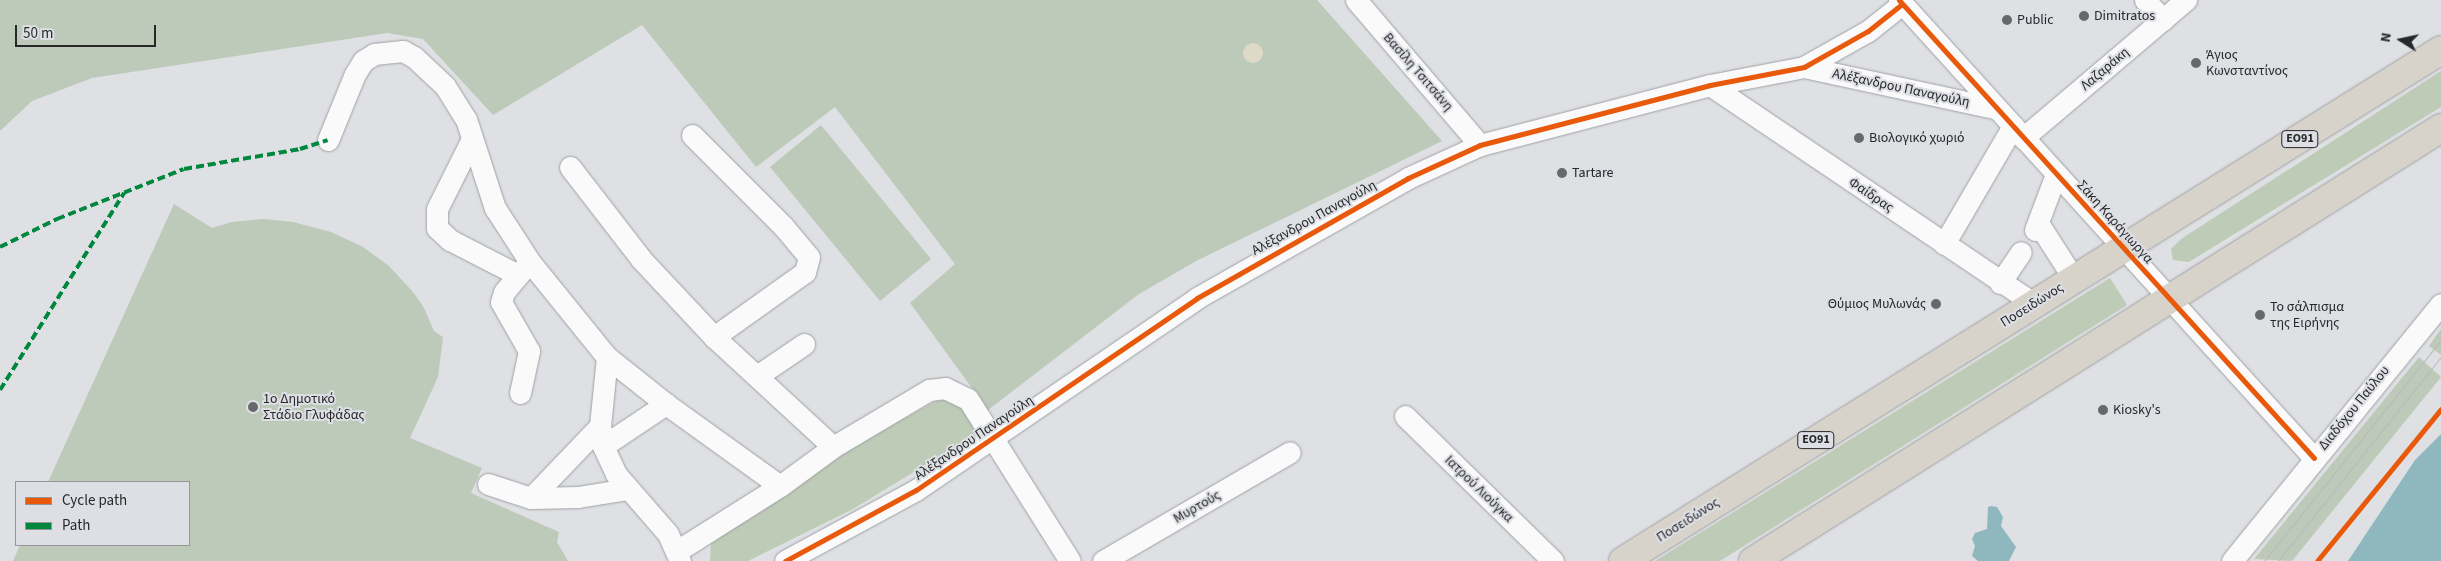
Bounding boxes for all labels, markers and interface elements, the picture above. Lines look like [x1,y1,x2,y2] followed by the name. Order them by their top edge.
[2094,8,2155,24] place label: Dimitratos
[2078,10,2090,22] marker: Dimitratos
[2017,12,2054,28] place label: Public
[2001,14,2013,26] marker: Public
[18,15,159,47] scale bar
[2376,15,2426,65] north arrow
[23,23,53,44] text: 50 m
[1380,30,1456,114] street label: Βασίλη Τσιτσάνη
[2376,31,2397,44] text: N
[2077,44,2133,94] street label: Λαζαράκη
[2206,47,2288,80] place label: Άγιος Κωνσταντίνος
[2190,57,2202,69] marker: Άγιος Κωνσταντίνος
[1831,65,1971,111] street label: Αλέξανδρου Παναγούλη
[1869,130,1965,146] place label: Βιολογικό χωριό
[2281,130,2319,148] road number: ΕΟ91
[1853,132,1865,144] marker: Βιολογικό χωριό
[1572,165,1614,181] place label: Tartare
[1556,167,1568,179] marker: Tartare
[1845,174,1897,216] street label: Φαίδρας
[1249,177,1379,259] street label: Αλέξανδρου Παναγούλη
[2073,177,2157,267] street label: Σάκη Καράγιωργα
[1997,279,2067,331] street label: Ποσειδώνος
[1828,296,1926,312] place label: Θύμιος Μυλωνάς
[1930,298,1942,310] marker: Θύμιος Μυλωνάς
[2270,299,2344,332] place label: Το σάλπισμα της Ειρήνης
[2254,309,2266,321] marker: Το σάλπισμα της Ειρήνης
[2315,362,2393,454] street label: Διαδόχου Παύλου
[263,391,365,424] place label: 1ο Δημοτικό Στάδιο Γλυφάδας
[911,392,1037,484] street label: Αλέξανδρου Παναγούλη
[247,401,259,413] marker: 1ο Δημοτικό Στάδιο Γλυφάδας
[2113,402,2161,418] place label: Kiosky's
[2097,404,2109,416] marker: Kiosky's
[1797,430,1835,450] road number: ΕΟ91
[1441,452,1517,526] street label: Ιατρού Λιούγκα
[15,481,190,546] legend
[1170,487,1224,527] street label: Μυρτούς
[62,490,127,511] text: Cycle path
[1653,494,1723,546] street label: Ποσειδώνος
[62,515,90,536] text: Path

